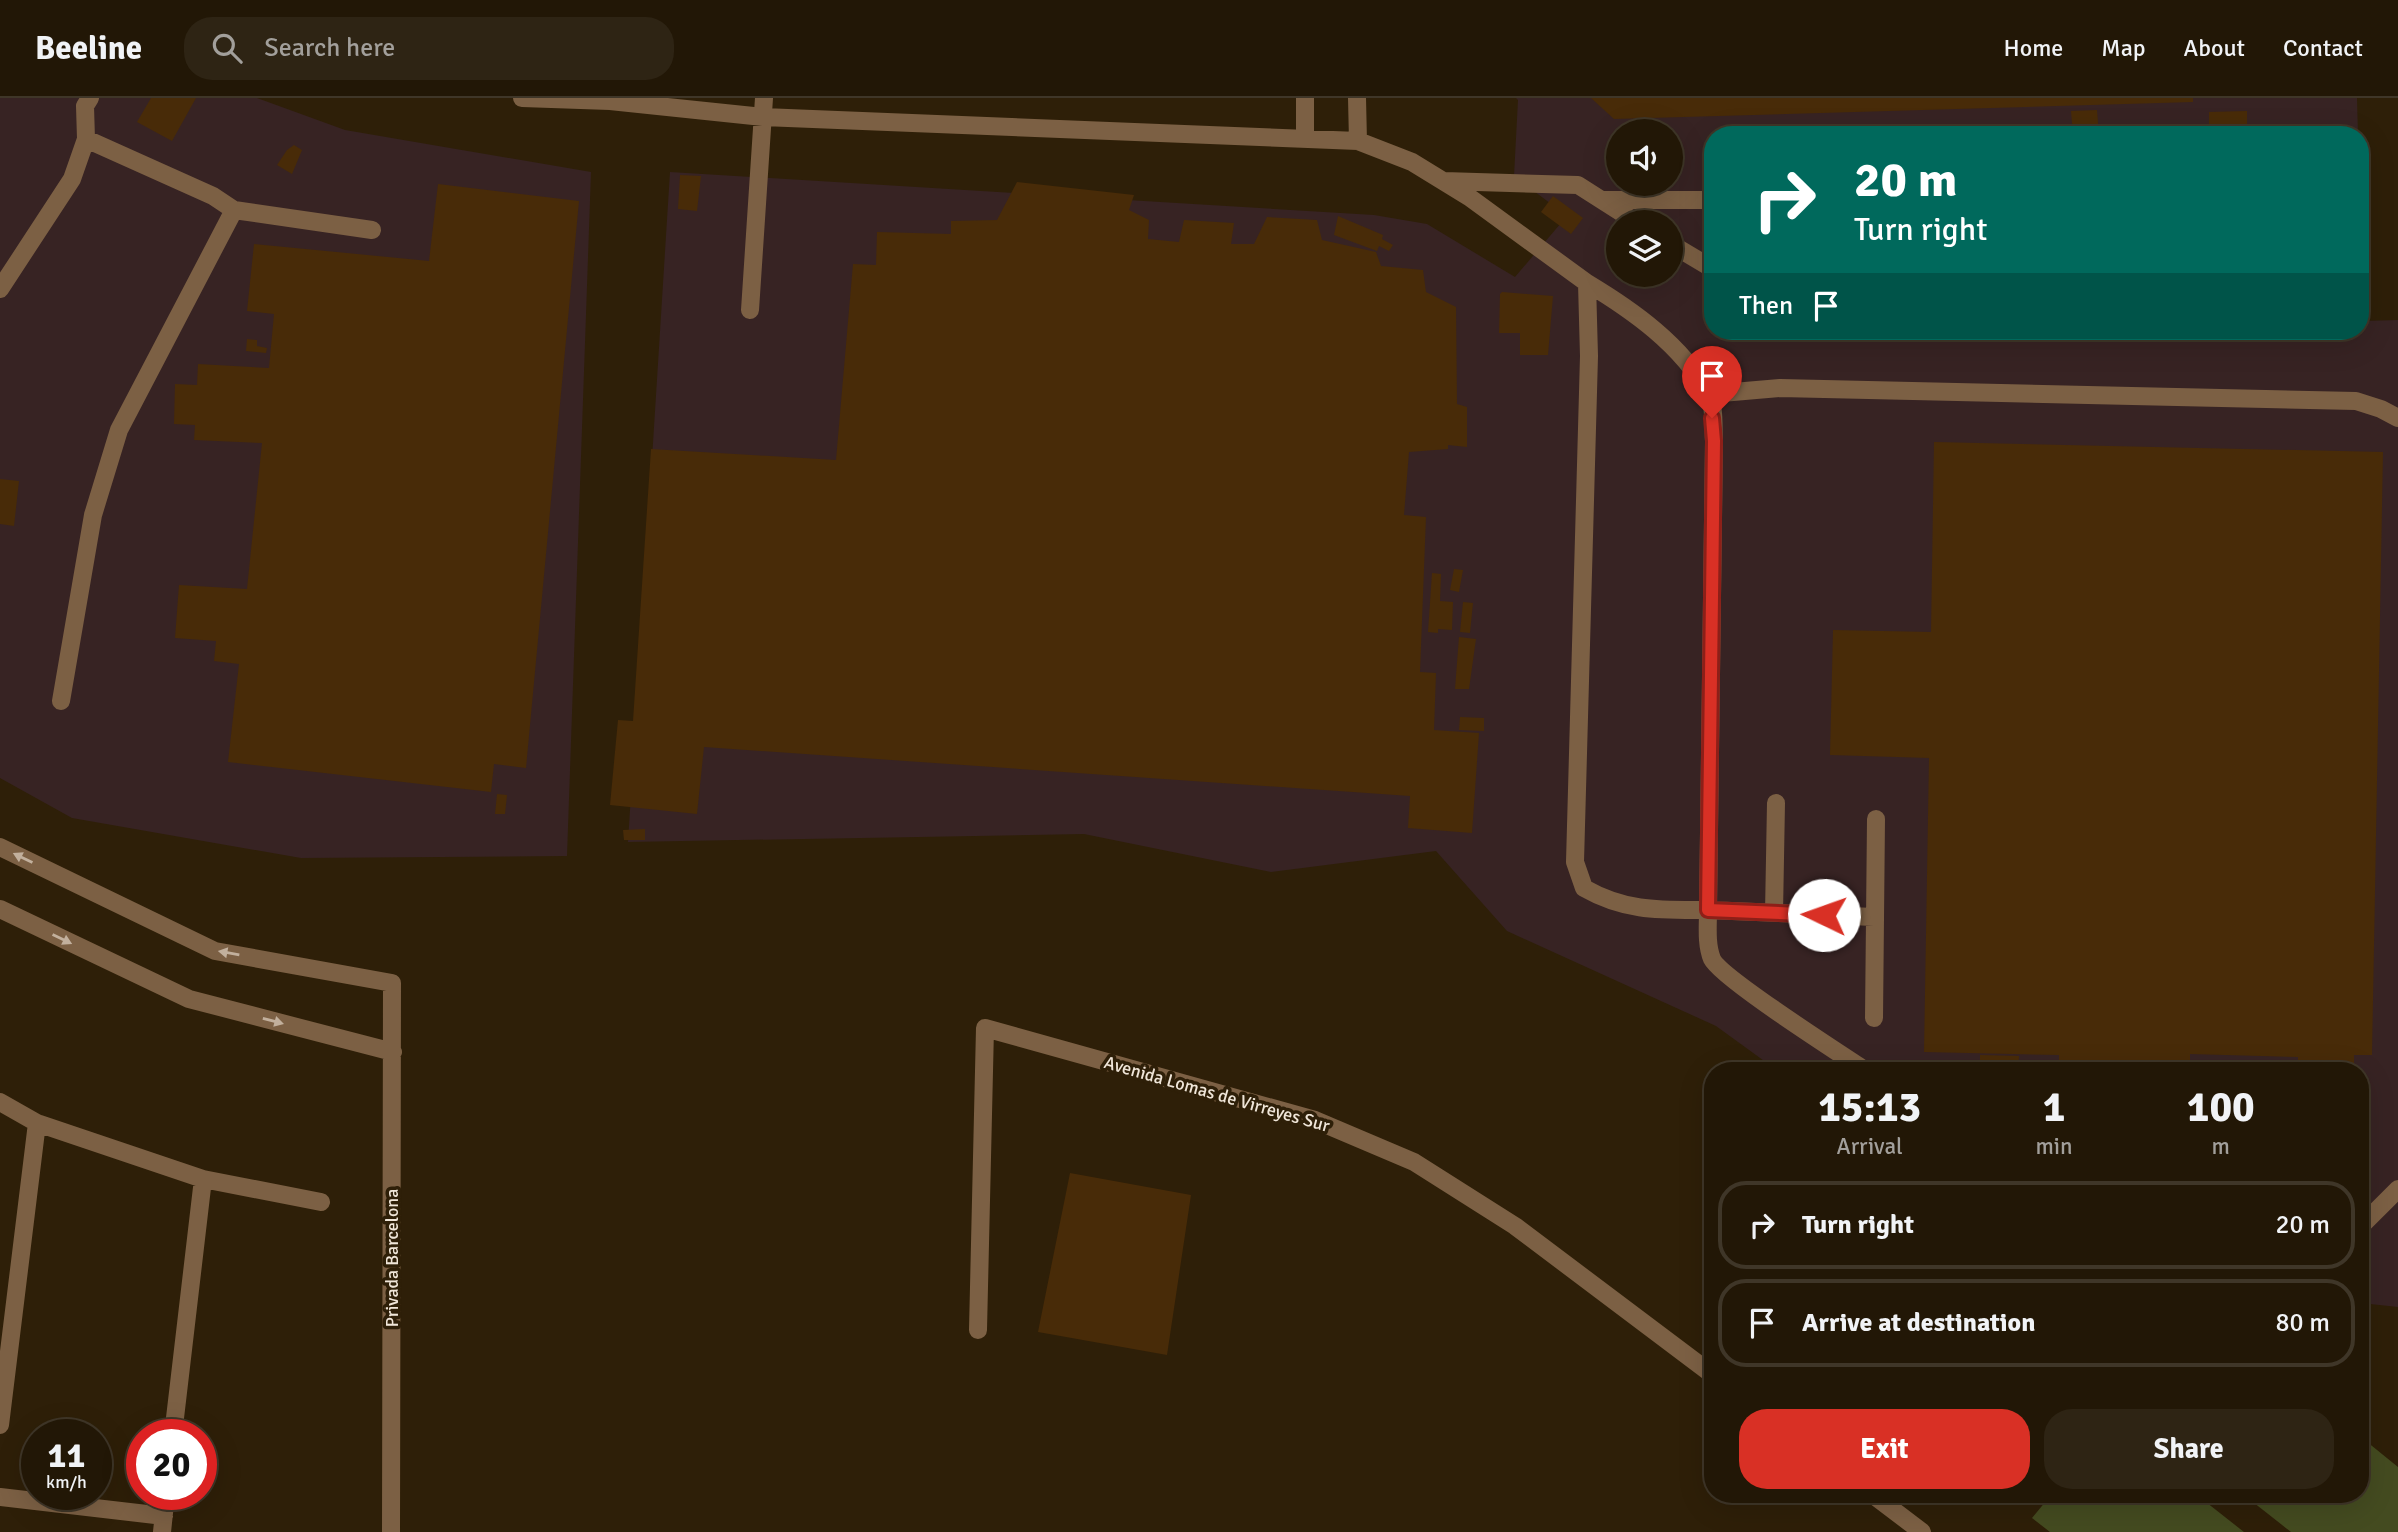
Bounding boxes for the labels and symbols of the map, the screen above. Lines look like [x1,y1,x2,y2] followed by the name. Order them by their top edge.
[1682,346,1742,418] pin
[13,853,33,864] one-way arrow
[1787,878,1861,952] position arrow
[52,933,72,944] one-way arrow
[218,948,240,959] one-way arrow
[262,1016,284,1027] one-way arrow
[1102,1051,1333,1137] street label: Avenida Lomas de Virreyes Sur
[381,1189,403,1327] street label: Privada Barcelona
[126,1419,217,1510] speed limit sign: 20

